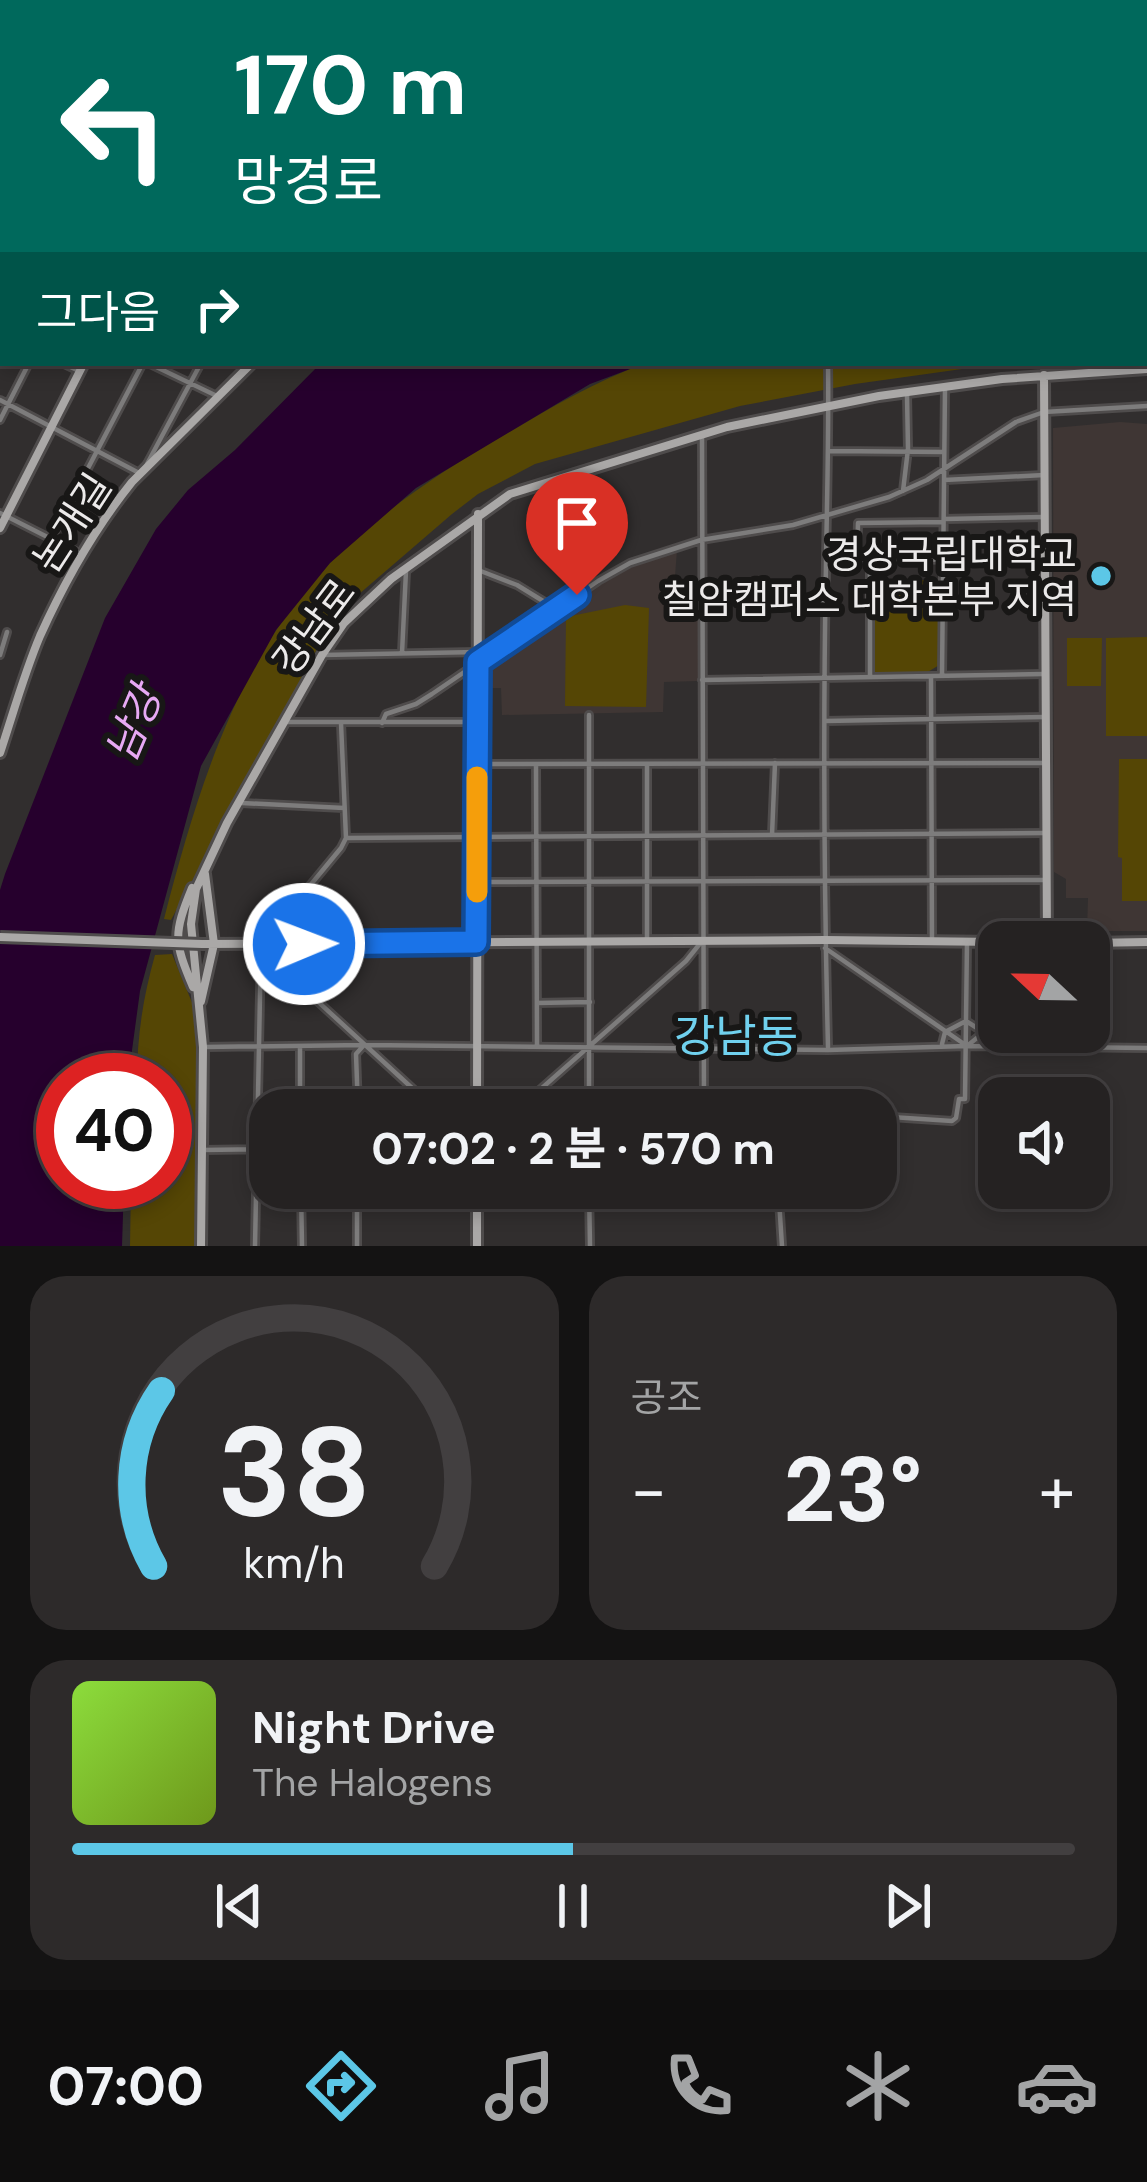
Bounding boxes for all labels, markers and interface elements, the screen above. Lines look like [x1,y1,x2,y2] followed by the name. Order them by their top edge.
[234,31,467,140] text: 170 m
[36,48,192,204] icon: left
[234,146,383,217] text: 망경로
[184,276,250,342] icon: right
[36,283,160,342] text: 그다음
[21,464,123,582] street label: 논개길
[526,472,628,595] pin
[544,490,610,556] icon: arrive
[662,529,1077,625] place label: 경상국립대학교 칠암캠퍼스 대학본부 지역
[1088,563,1114,589] marker: 경상국립대학교 칠암캠퍼스 대학본부 지역
[261,569,367,685] street label: 강남로
[94,673,177,770] water label: 남강
[241,881,367,1007] position arrow
[978,921,1110,1053] north arrow
[978,921,1110,1209] map controls
[674,1007,798,1066] district label: 강남동
[36,1053,192,1209] speed limit sign: 40
[978,1077,1110,1209] button: sound
[371,1119,775,1178] text: 07:02 · 2 분 · 570 m
[631,1372,702,1423] text: 공조
[217,1391,371,1554] text: 38
[783,1432,922,1549] text: 23°
[631,1448,667,1533] text: −
[1039,1448,1075,1533] text: +
[244,1535,345,1591] text: km/h
[252,1698,496,1757] text: Night Drive
[252,1757,493,1808] text: The Halogens
[206,1873,272,1939] icon: previous
[540,1873,606,1939] icon: pause
[875,1873,941,1939] icon: next
[299,2044,383,2128] icon: directions
[478,2044,562,2128] icon: music
[657,2044,741,2128] icon: phone
[836,2044,920,2128] icon: climate
[1015,2044,1099,2128] icon: car
[48,2051,204,2122] text: 07:00

